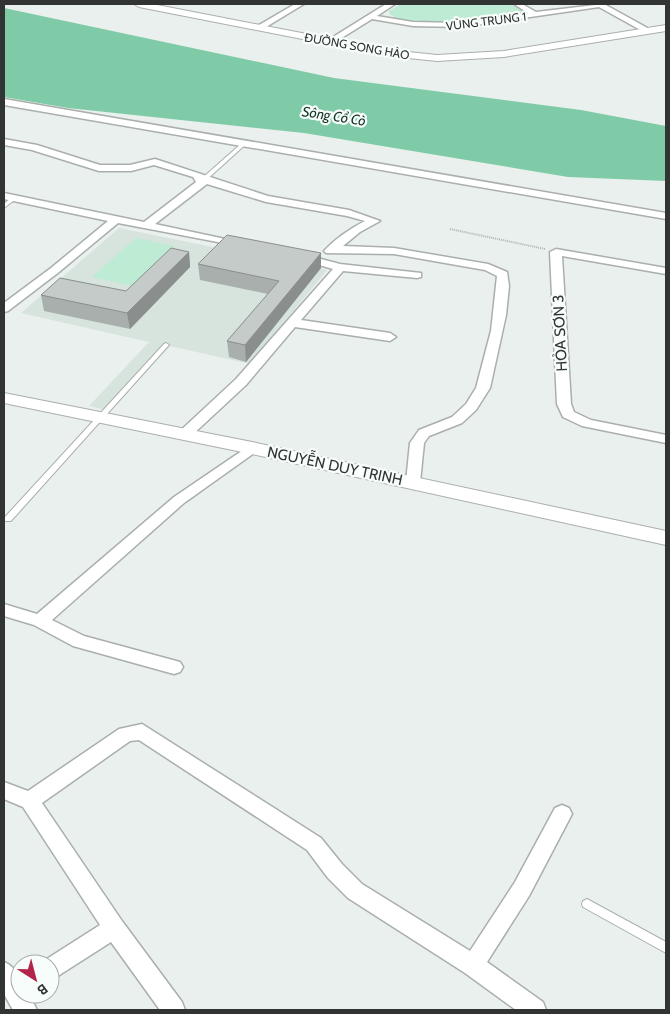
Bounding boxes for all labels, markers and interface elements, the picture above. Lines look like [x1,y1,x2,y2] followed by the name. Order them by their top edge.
[445,9,527,33] street label: VÙNG TRUNG 1
[303,29,411,63] street label: ĐƯỜNG SONG HÀO
[301,102,367,130] water label: Sông Cổ Cò
[548,294,571,372] street label: HỎA SƠN 3
[266,440,405,489] street label: NGUYỄN DUY TRINH
[10,954,60,1004] north arrow
[34,980,51,1000] text: B

